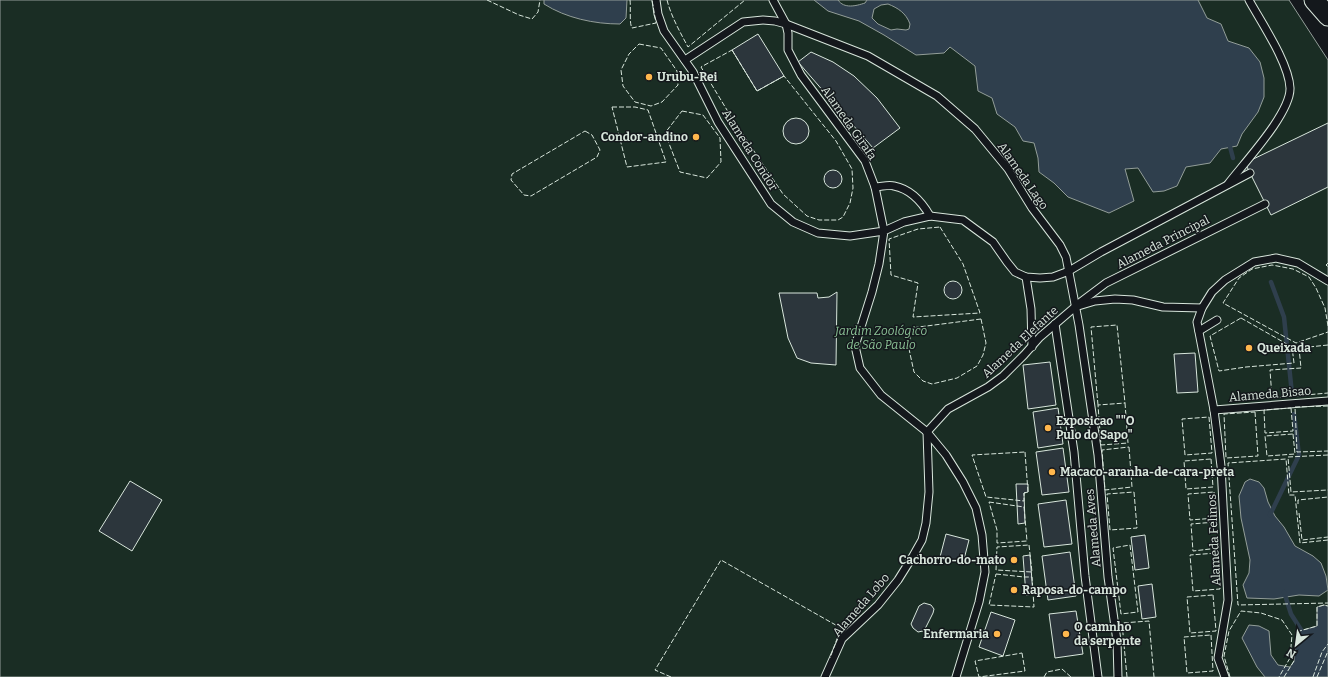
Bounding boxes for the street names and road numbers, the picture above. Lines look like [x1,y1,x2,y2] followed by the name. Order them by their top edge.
[818,83,880,163] street label: Alameda Girafa
[719,107,781,194] street label: Alameda Condor
[995,140,1051,212] street label: Alameda Lago
[1114,212,1212,271] street label: Alameda Principal
[979,303,1061,381] street label: Alameda Elefante
[1228,383,1312,405] street label: Alameda Bisao
[1083,488,1103,568] street label: Alameda Aves
[1205,493,1223,586] street label: Alameda Felinos
[830,570,892,640] street label: Alameda Lobo

